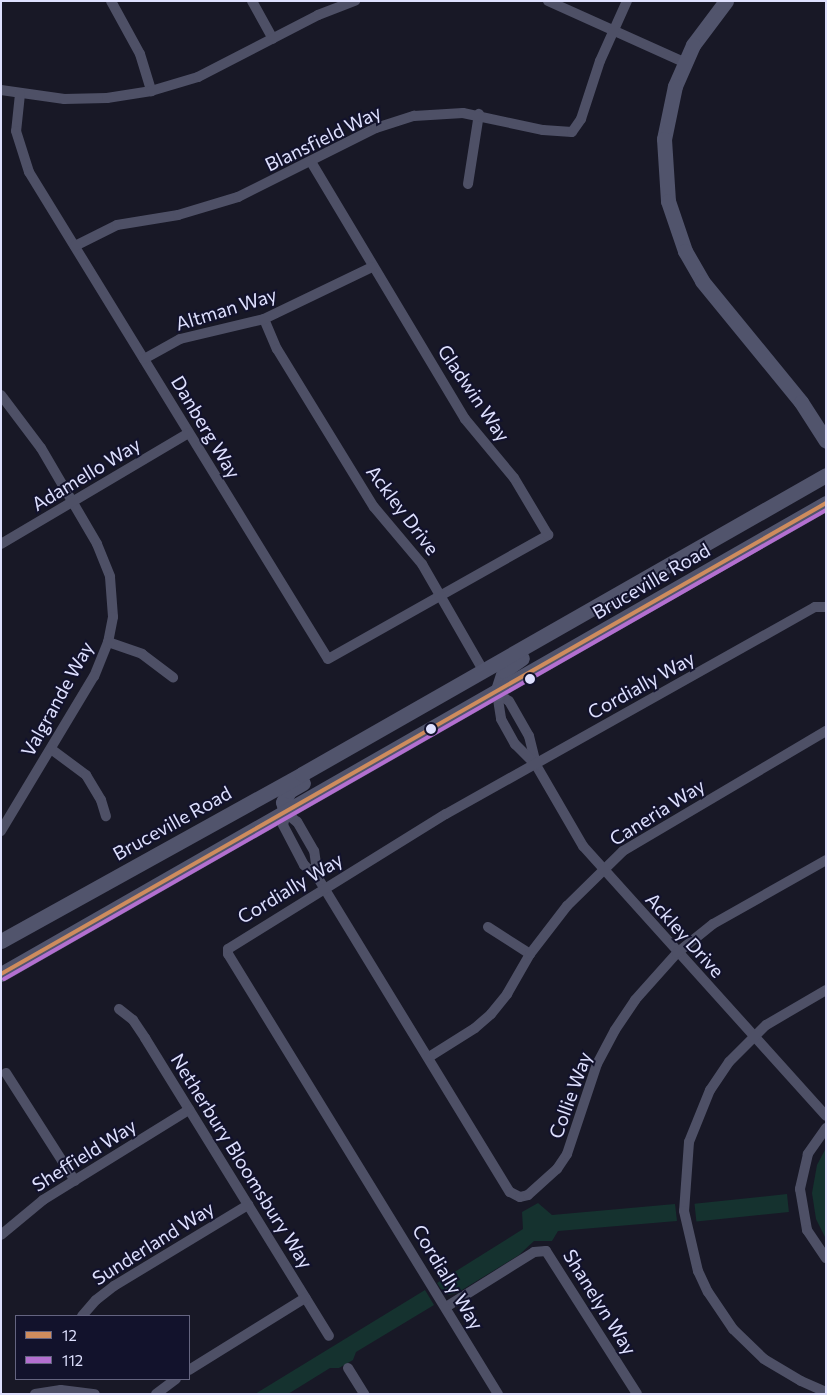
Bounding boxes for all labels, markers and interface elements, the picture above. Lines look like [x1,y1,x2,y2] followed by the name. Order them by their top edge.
[261,100,385,176] street label: Blansfield Way
[173,283,279,335] street label: Altman Way
[433,340,515,446] street label: Gladwin Way
[166,372,246,482] street label: Danberg Way
[28,433,144,515] street label: Adamello Way
[362,461,444,559] street label: Ackley Drive
[588,538,714,624] street label: Bruceville Road
[16,638,98,760] street label: Valgrande Way
[584,646,698,724] street label: Cordially Way
[525,674,535,684] unlabelled marker
[426,724,436,734] unlabelled marker
[605,774,709,850] street label: Caneria Way
[109,781,235,865] street label: Bruceville Road
[233,848,347,928] street label: Cordially Way
[641,888,729,982] street label: Ackley Drive
[166,1049,318,1273] street label: Netherbury Bloomsbury Way
[544,1049,596,1141] street label: Collie Way
[28,1114,140,1196] street label: Sheffield Way
[88,1196,218,1290] street label: Sunderland Way
[408,1220,488,1334] street label: Cordially Way
[559,1245,641,1359] street label: Shanelyn Way
[15,1315,190,1380] legend
[62,1326,77,1344] text: 12
[62,1351,83,1369] text: 112

